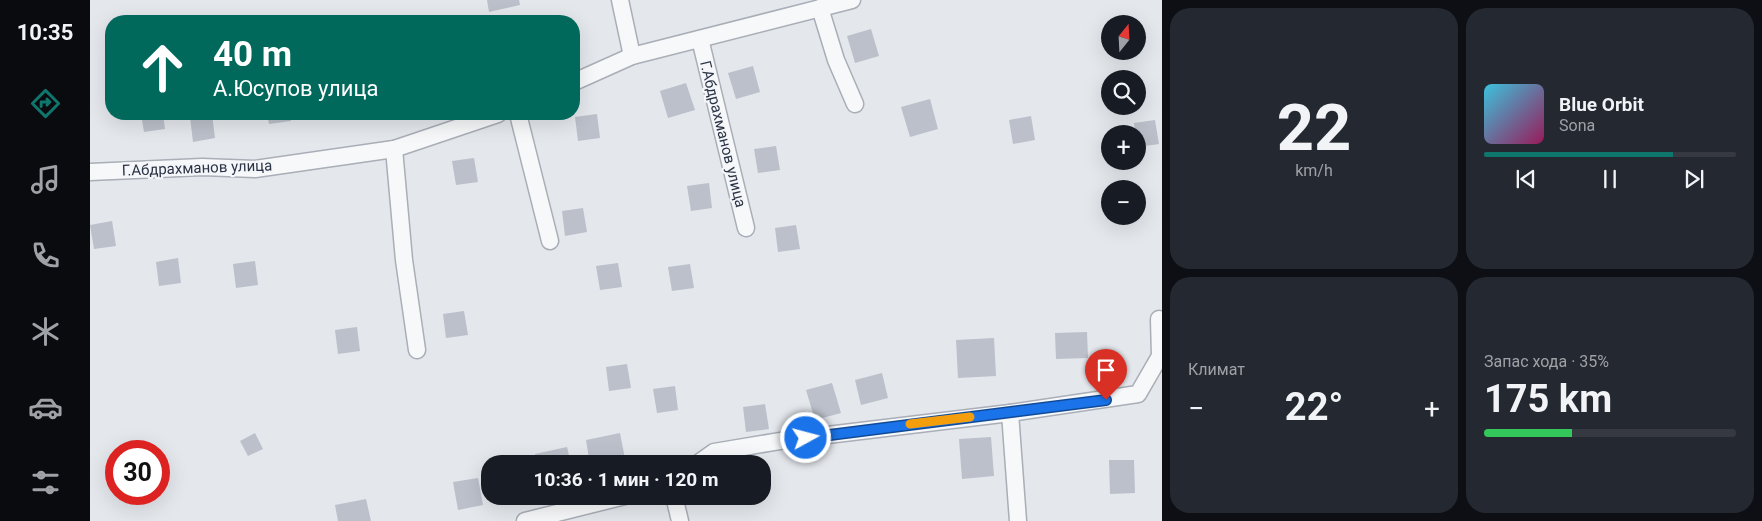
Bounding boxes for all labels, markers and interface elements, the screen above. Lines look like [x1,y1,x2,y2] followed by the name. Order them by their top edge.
[1101,15,1146,60] north arrow
[1101,15,1146,225] map controls
[17,20,73,45] text: 10:35
[213,34,292,75] text: 40 m
[130,35,195,100] icon: ahead
[696,59,750,209] street label: Г.Абдрахманов улица
[1101,70,1146,115] button: search
[213,76,378,101] text: А.Юсупов улица
[28,86,63,121] icon: directions
[1277,90,1351,166] text: 22
[1559,93,1644,116] text: Blue Orbit
[1559,116,1595,135] text: Sona
[1101,125,1146,170] button: +
[122,156,272,180] street label: Г.Абдрахманов улица
[1295,161,1333,180] text: km/h
[28,162,63,197] icon: music
[1512,165,1540,193] icon: previous
[1596,165,1624,193] icon: pause
[1680,165,1708,193] icon: next
[1101,180,1146,225] button: −
[28,238,63,273] icon: phone
[28,314,63,349] icon: climate
[1085,349,1127,400] pin
[1484,352,1609,371] text: Запас хода · 35%
[1092,356,1120,384] icon: arrive
[1188,360,1245,379] text: Климат
[1484,377,1612,421] text: 175 km
[1285,385,1343,429] text: 22°
[28,390,63,425] icon: car
[1188,392,1204,425] text: −
[1424,392,1440,425] text: +
[779,411,831,463] position arrow
[105,440,170,505] speed limit sign: 30
[28,465,63,500] icon: filters
[534,468,718,491] text: 10:36 · 1 мин · 120 m

